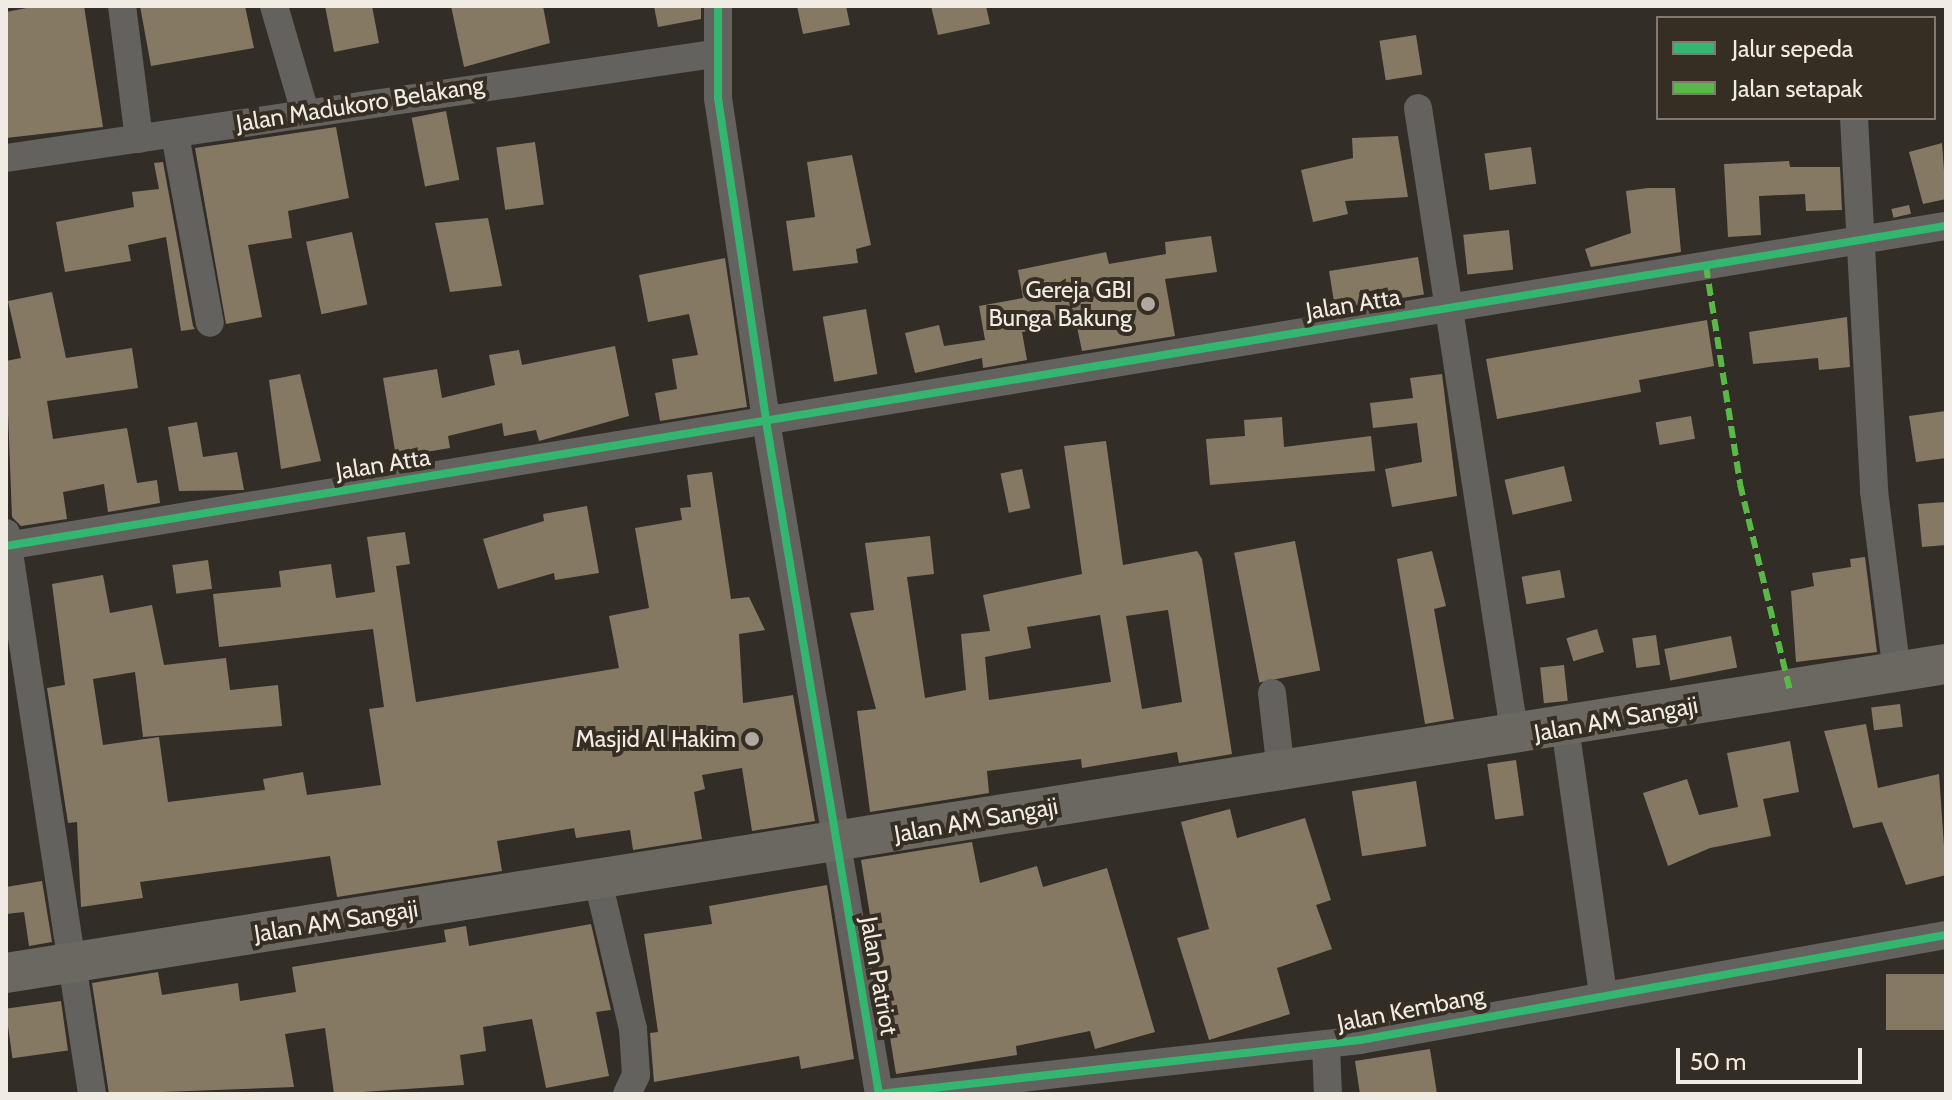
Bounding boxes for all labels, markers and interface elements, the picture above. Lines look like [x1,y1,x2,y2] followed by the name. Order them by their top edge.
[1656,16,1936,120] legend
[1732,34,1853,63] text: Jalur sepeda
[234,70,486,138] street label: Jalan Madukoro Belakang
[1732,74,1863,103] text: Jalan setapak
[988,276,1132,332] place label: Gereja GBI Bunga Bakung
[1304,282,1402,326] street label: Jalan Atta
[1139,295,1157,313] marker: Gereja GBI Bunga Bakung
[334,442,432,486] street label: Jalan Atta
[1532,690,1700,748] street label: Jalan AM Sangaji
[576,725,736,753] place label: Masjid Al Hakim
[743,730,761,748] marker: Masjid Al Hakim
[892,791,1060,849] street label: Jalan AM Sangaji
[252,894,420,948] street label: Jalan AM Sangaji
[854,914,904,1038] street label: Jalan Patriot
[1335,981,1487,1037] street label: Jalan Kembang
[1680,1032,1866,1082] scale bar
[1690,1047,1746,1076] text: 50 m

